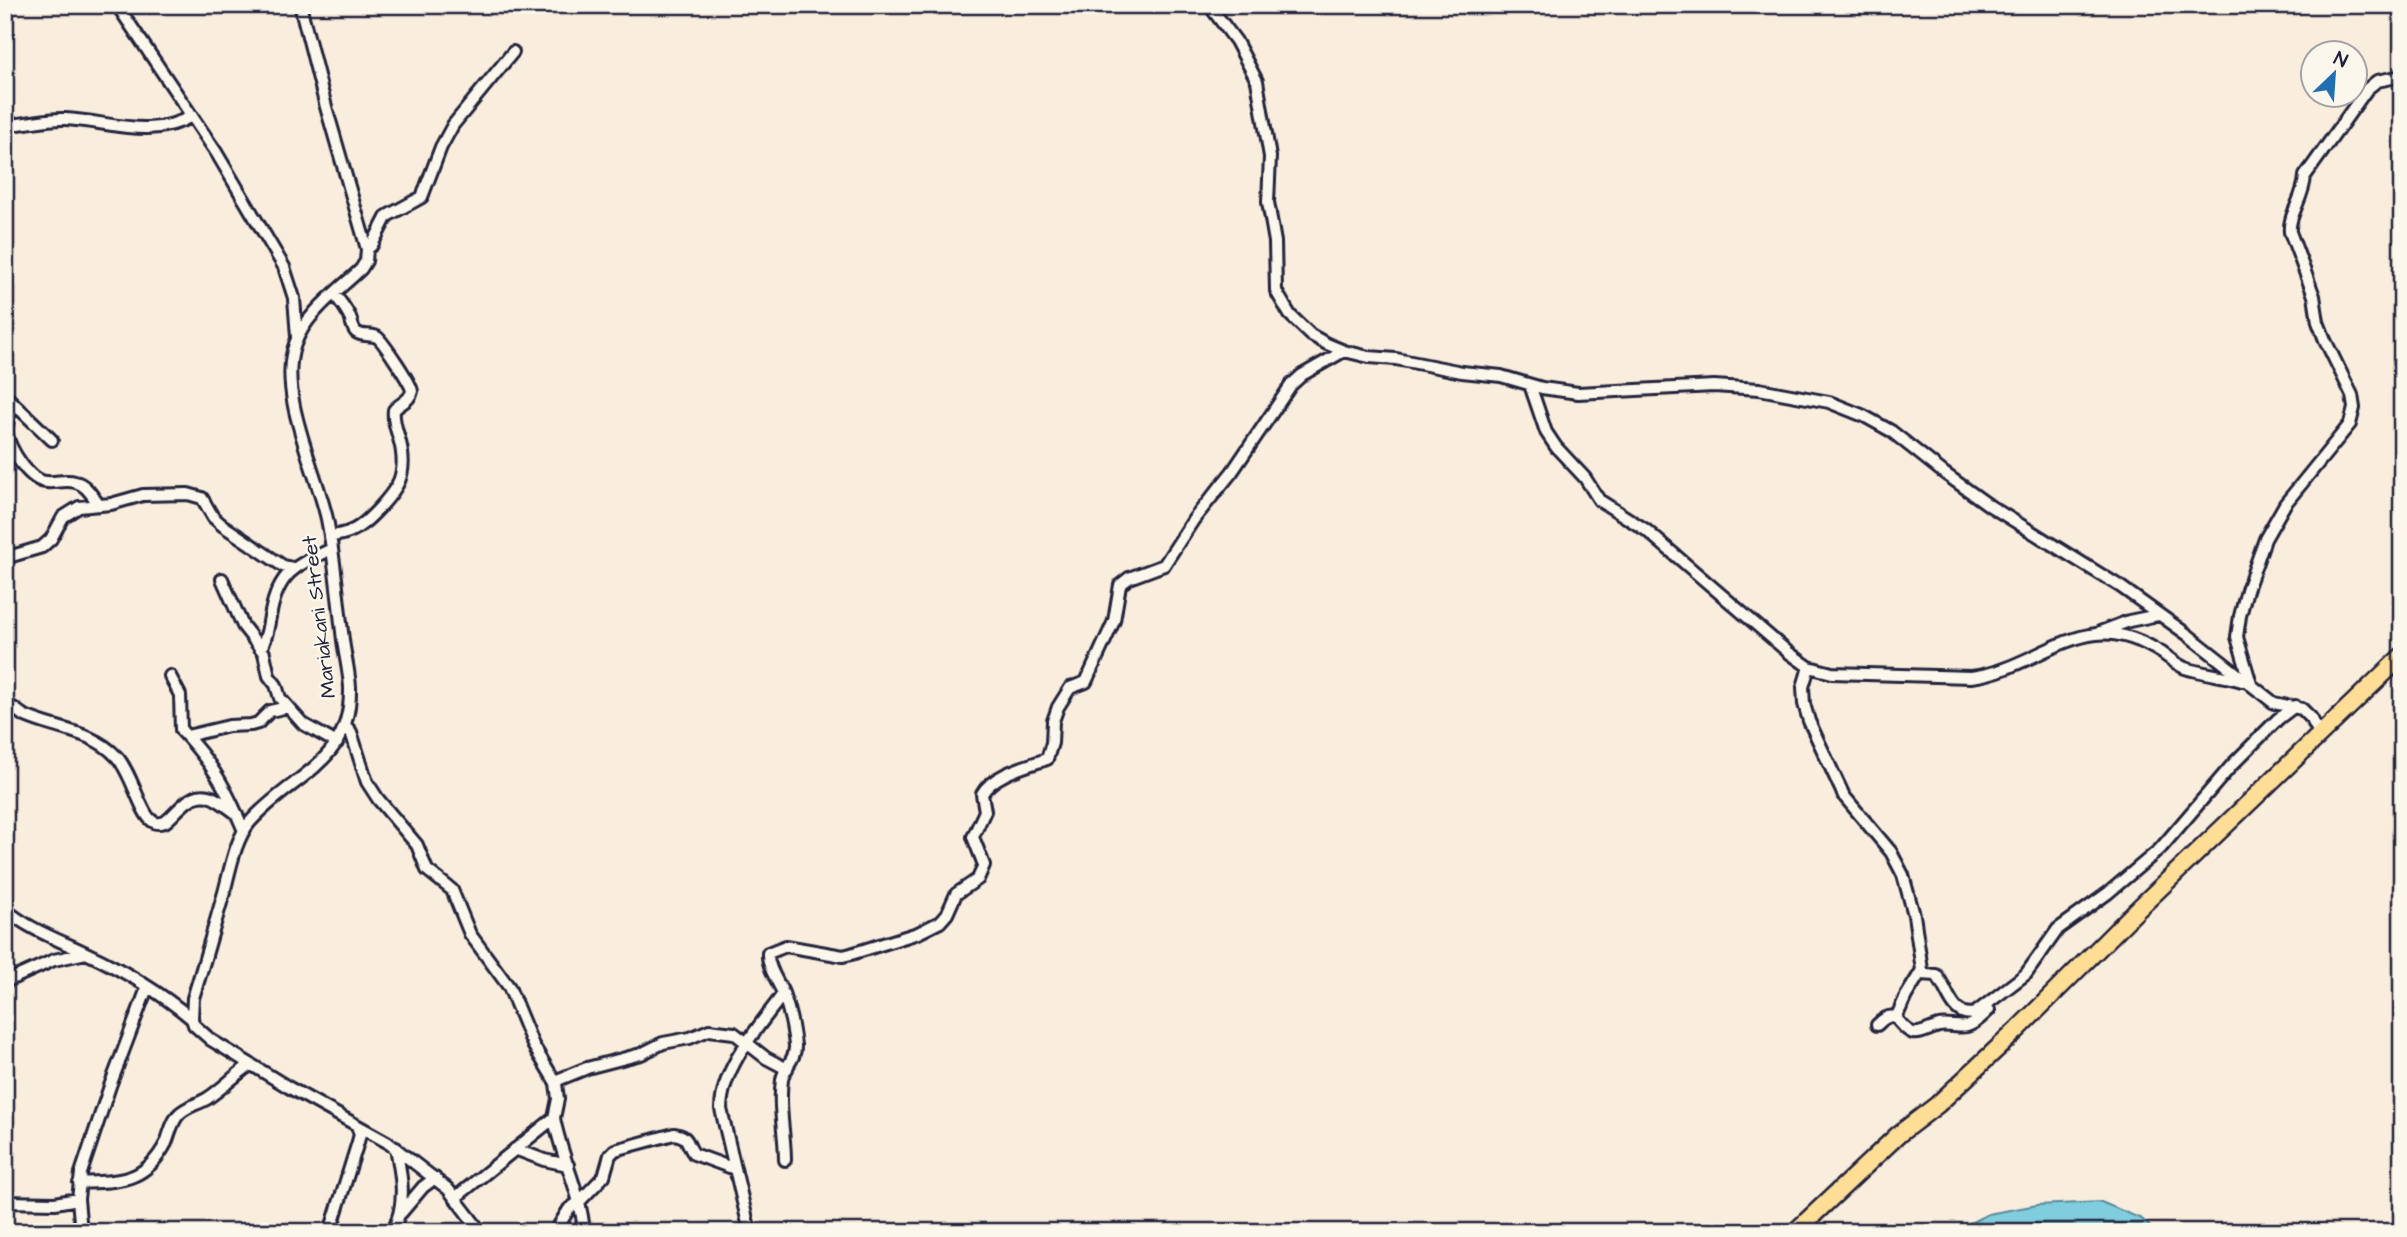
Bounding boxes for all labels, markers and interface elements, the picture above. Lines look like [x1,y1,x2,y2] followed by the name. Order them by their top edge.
[2298,38,2368,108] north arrow
[2329,45,2352,75] text: N
[295,533,343,700] street label: Mariakani Street

